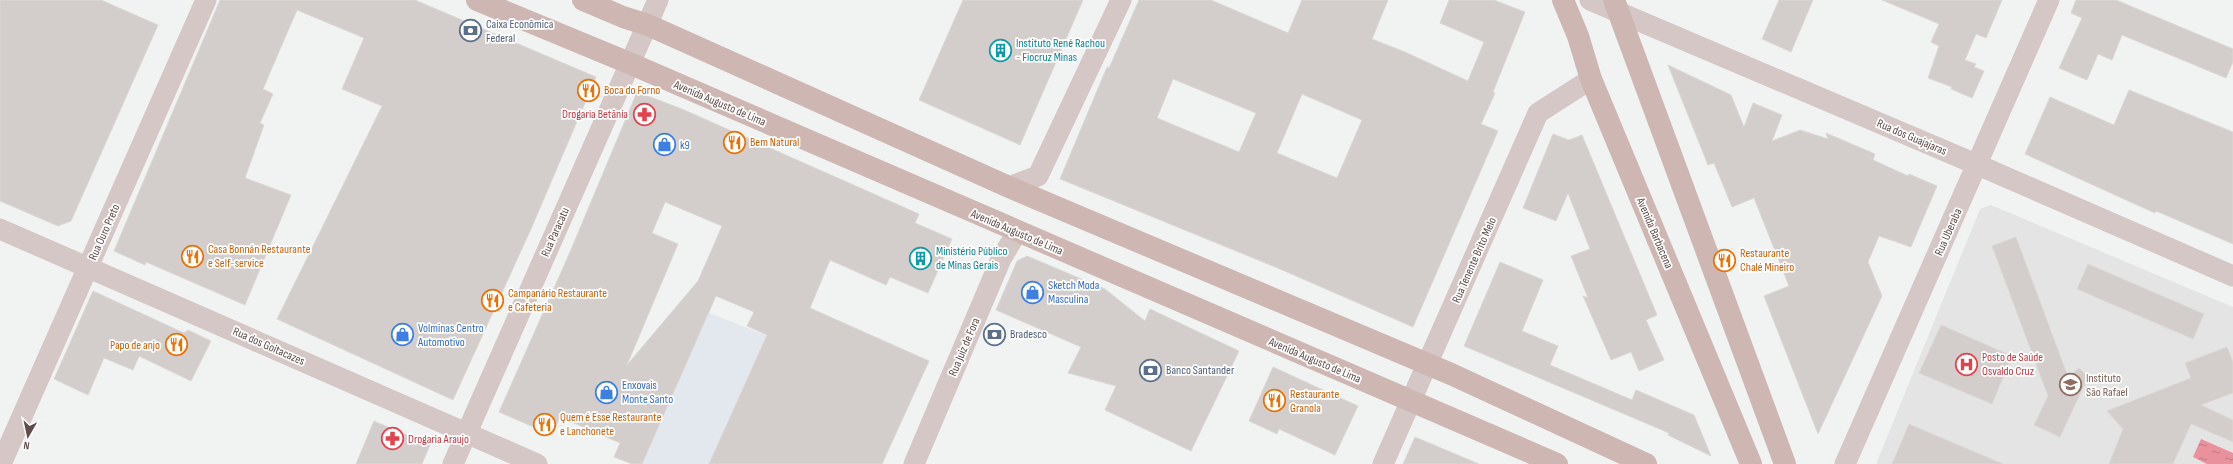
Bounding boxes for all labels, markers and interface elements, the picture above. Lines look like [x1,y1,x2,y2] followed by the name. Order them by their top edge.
[486,17,554,46] place label: Caixa Econômica Federal
[457,18,483,44] bank icon: Caixa Econômica Federal
[1016,36,1105,65] place label: Instituto René Rachou - Fiocruz Minas
[988,37,1014,63] building icon: Instituto René Rachou - Fiocruz Minas
[576,77,602,103] restaurant icon: Boca do Forno
[671,77,769,130] street label: Avenida Augusto de Lima
[604,83,660,98] place label: Boca do Forno
[631,101,657,127] pharmacy icon: Drogaria Betânia
[562,107,628,122] place label: Drogaria Betânia
[1875,116,1949,159] street label: Rua dos Guajajaras
[721,129,747,155] restaurant icon: Bem Natural
[651,132,677,158] shop icon: k9
[750,135,799,150] place label: Bem Natural
[680,138,690,153] place label: k9
[1632,195,1676,271] street label: Avenida Barbacena
[85,202,123,263] street label: Rua Ouro Preto
[538,205,573,259] street label: Rua Paracatu
[968,206,1066,259] street label: Avenida Augusto de Lima
[1931,206,1966,258] street label: Rua Uberaba
[1449,215,1500,305] street label: Rua Tenente Brito Melo
[208,242,311,271] place label: Casa Bonnán Restaurante e Self-service
[180,243,206,269] restaurant icon: Casa Bonnán Restaurante e Self-service
[936,244,1008,273] place label: Ministério Público de Minas Gerais
[908,245,934,271] building icon: Ministério Público de Minas Gerais
[1740,246,1794,275] place label: Restaurante Chalé Mineiro
[1712,247,1738,273] restaurant icon: Restaurante Chalé Mineiro
[1048,278,1100,307] place label: Sketch Moda Masculina
[1020,279,1046,305] shop icon: Sketch Moda Masculina
[508,286,607,315] place label: Campanário Restaurante e Cafeteria
[479,287,505,313] restaurant icon: Campanário Restaurante e Cafeteria
[945,315,984,379] street label: Rua Juiz de Fora
[417,321,484,350] place label: Volminas Centro Automotivo
[981,321,1007,347] bank icon: Bradesco
[389,322,415,348] shop icon: Volminas Centro Automotivo
[230,324,307,369] street label: Rua dos Goitacazes
[1010,327,1047,342] place label: Bradesco
[163,332,189,358] restaurant icon: Papo de anjo
[1266,334,1364,387] street label: Avenida Augusto de Lima
[110,338,160,353] place label: Papo de anjo
[1982,350,2043,379] place label: Posto de Saúde Osvaldo Cruz
[1953,351,1979,377] hospital icon: Posto de Saúde Osvaldo Cruz
[1137,357,1163,383] bank icon: Banco Santander
[1166,363,1235,378] place label: Banco Santander
[2086,371,2128,400] place label: Instituto São Rafael
[2058,372,2084,398] school or university icon: Instituto São Rafael
[622,378,673,407] place label: Enxovais Monte Santo
[593,379,619,405] shop icon: Enxovais Monte Santo
[1290,387,1339,416] place label: Restaurante Granola
[1262,388,1288,414] restaurant icon: Restaurante Granola
[560,410,662,439] place label: Quem é Esse Restaurante e Lanchonete
[531,411,557,437] restaurant icon: Quem é Esse Restaurante e Lanchonete
[8,416,48,456] north arrow
[379,426,405,452] pharmacy icon: Drogaria Araujo
[408,432,469,447] place label: Drogaria Araujo
[22,438,30,452] text: N

